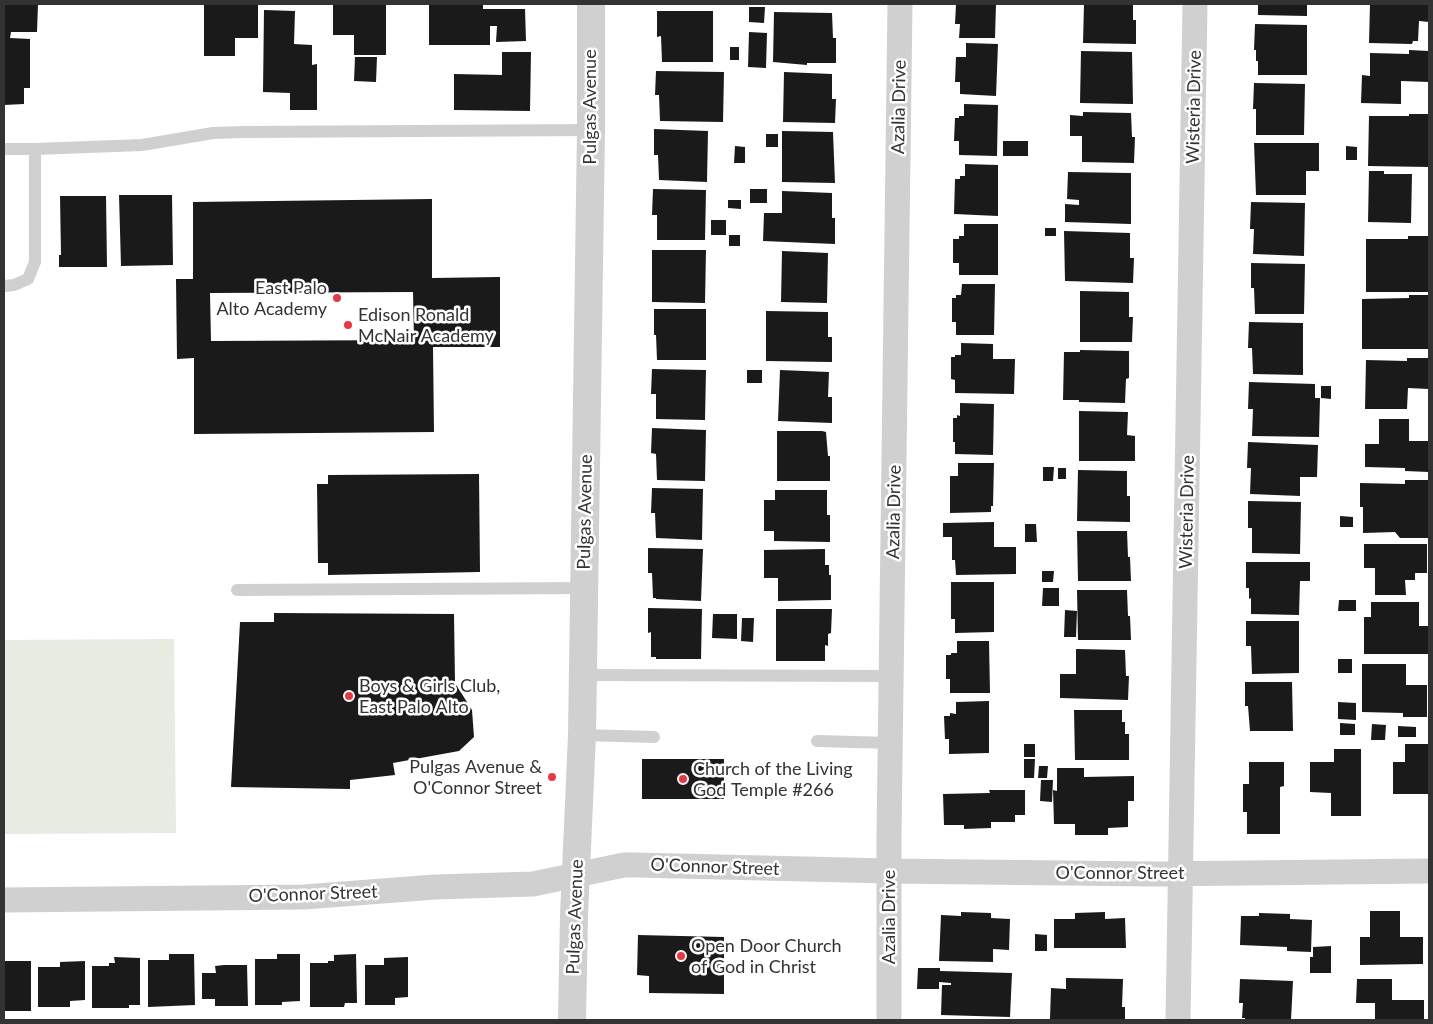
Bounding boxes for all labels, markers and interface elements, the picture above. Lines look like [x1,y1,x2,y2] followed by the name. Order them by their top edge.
[579,49,601,165] street label: Pulgas Avenue
[1182,50,1206,164] street label: Wisteria Drive
[887,60,911,154] street label: Azalia Drive
[216,277,327,320] place label: East Palo Alto Academy
[331,292,343,304] marker: East Palo Alto Academy
[358,304,494,346] place label: Edison Ronald McNair Academy
[342,319,354,331] marker: Edison Ronald McNair Academy
[573,454,597,570] street label: Pulgas Avenue
[1175,455,1199,569] street label: Wisteria Drive
[882,465,906,559] street label: Azalia Drive
[359,675,500,718] place label: Boys & Girls Club, East Palo Alto
[343,690,355,702] marker: Boys & Girls Club, East Palo Alto
[409,756,542,799] place label: Pulgas Avenue & O'Connor Street
[693,758,853,801] place label: Church of the Living God Temple #266
[546,771,558,783] marker: Pulgas Avenue & O'Connor Street
[677,773,689,785] marker: Church of the Living God Temple #266
[650,854,780,880] street label: O'Connor Street
[562,859,588,975] street label: Pulgas Avenue
[1056,862,1184,884] street label: O'Connor Street
[878,870,900,964] street label: Azalia Drive
[248,881,378,907] street label: O'Connor Street
[691,935,842,978] place label: Open Door Church of God in Christ
[675,950,687,962] marker: Open Door Church of God in Christ

